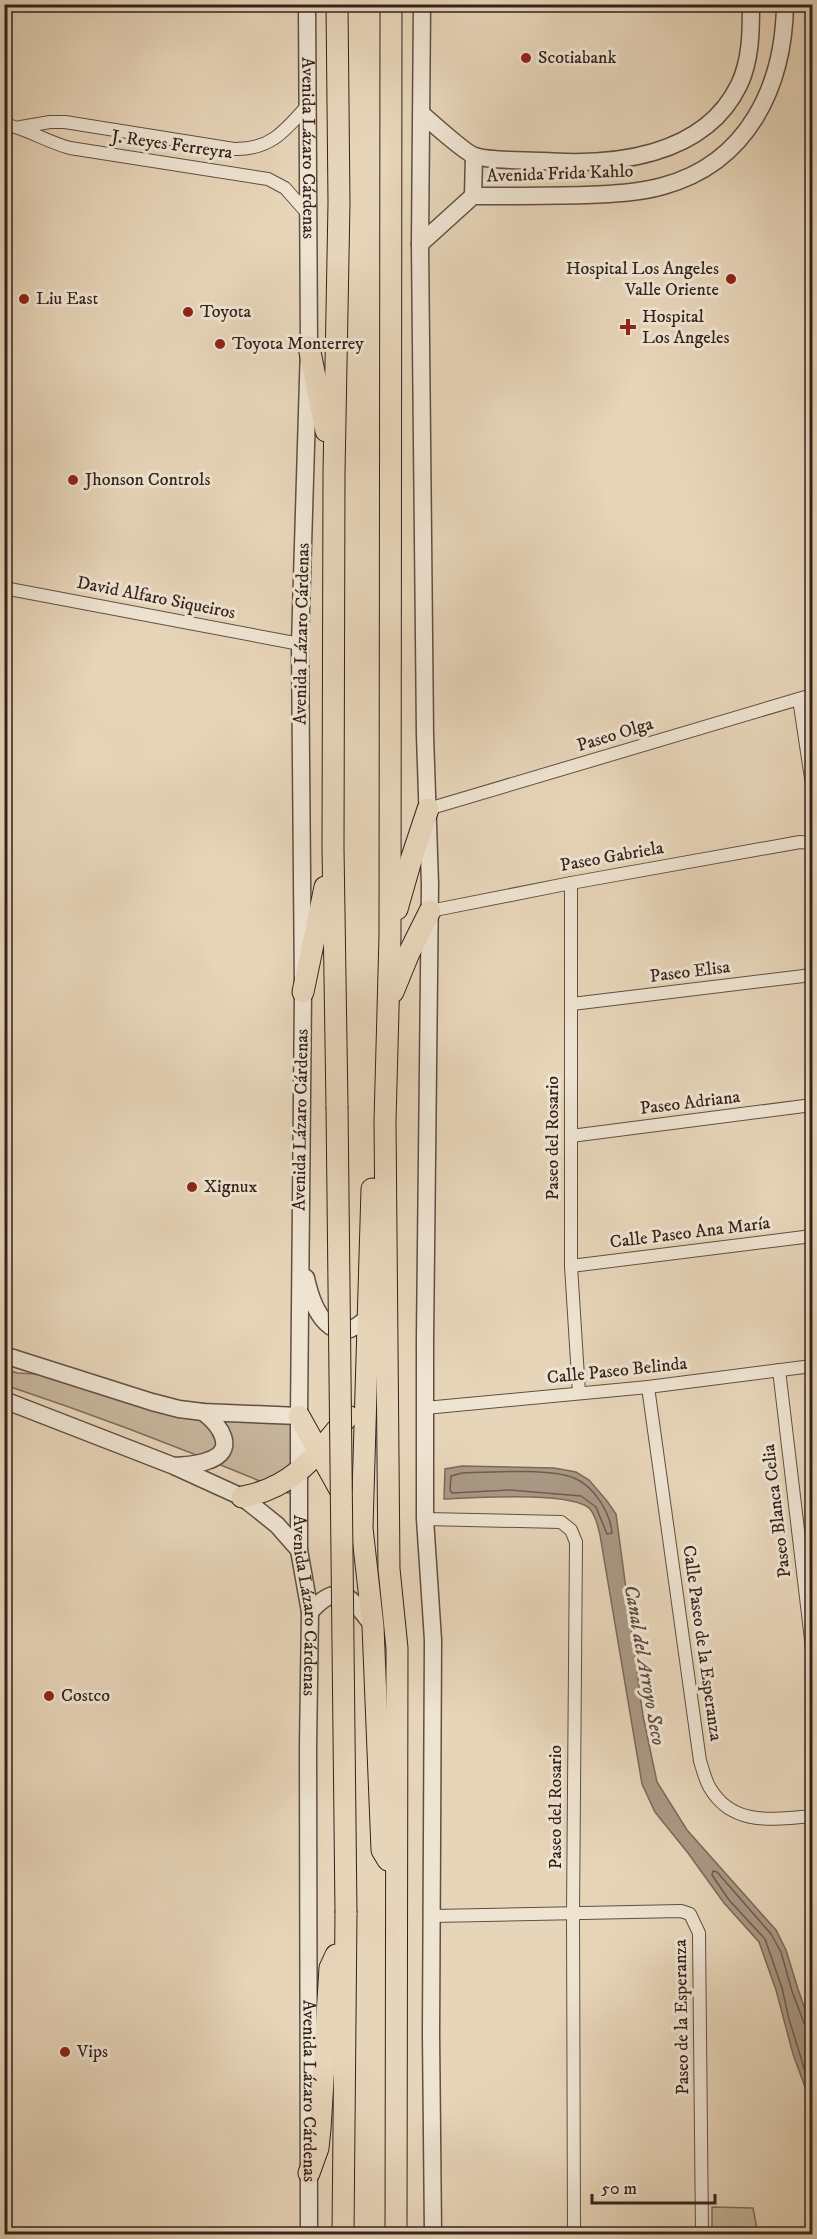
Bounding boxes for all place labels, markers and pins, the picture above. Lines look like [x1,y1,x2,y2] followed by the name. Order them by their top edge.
[538,47,616,69] place label: Scotiabank
[519,51,533,65] marker: Scotiabank
[566,258,719,301] place label: Hospital Los Angeles Valle Oriente
[724,272,738,286] marker: Hospital Los Angeles Valle Oriente
[36,288,99,310] place label: Liu East
[17,292,31,306] marker: Liu East
[200,301,251,323] place label: Toyota
[181,305,195,319] marker: Toyota
[642,306,730,349] place label: Hospital Los Angeles
[619,318,637,336] marker: Hospital Los Angeles
[232,333,364,355] place label: Toyota Monterrey
[213,337,227,351] marker: Toyota Monterrey
[83,469,210,491] place label: Jhonson Controls
[66,473,80,487] marker: Jhonson Controls
[204,1176,257,1198] place label: Xignux
[185,1180,199,1194] marker: Xignux
[61,1685,110,1707] place label: Costco
[42,1689,56,1703] marker: Costco
[76,2041,108,2063] place label: Vips
[58,2045,72,2059] marker: Vips

